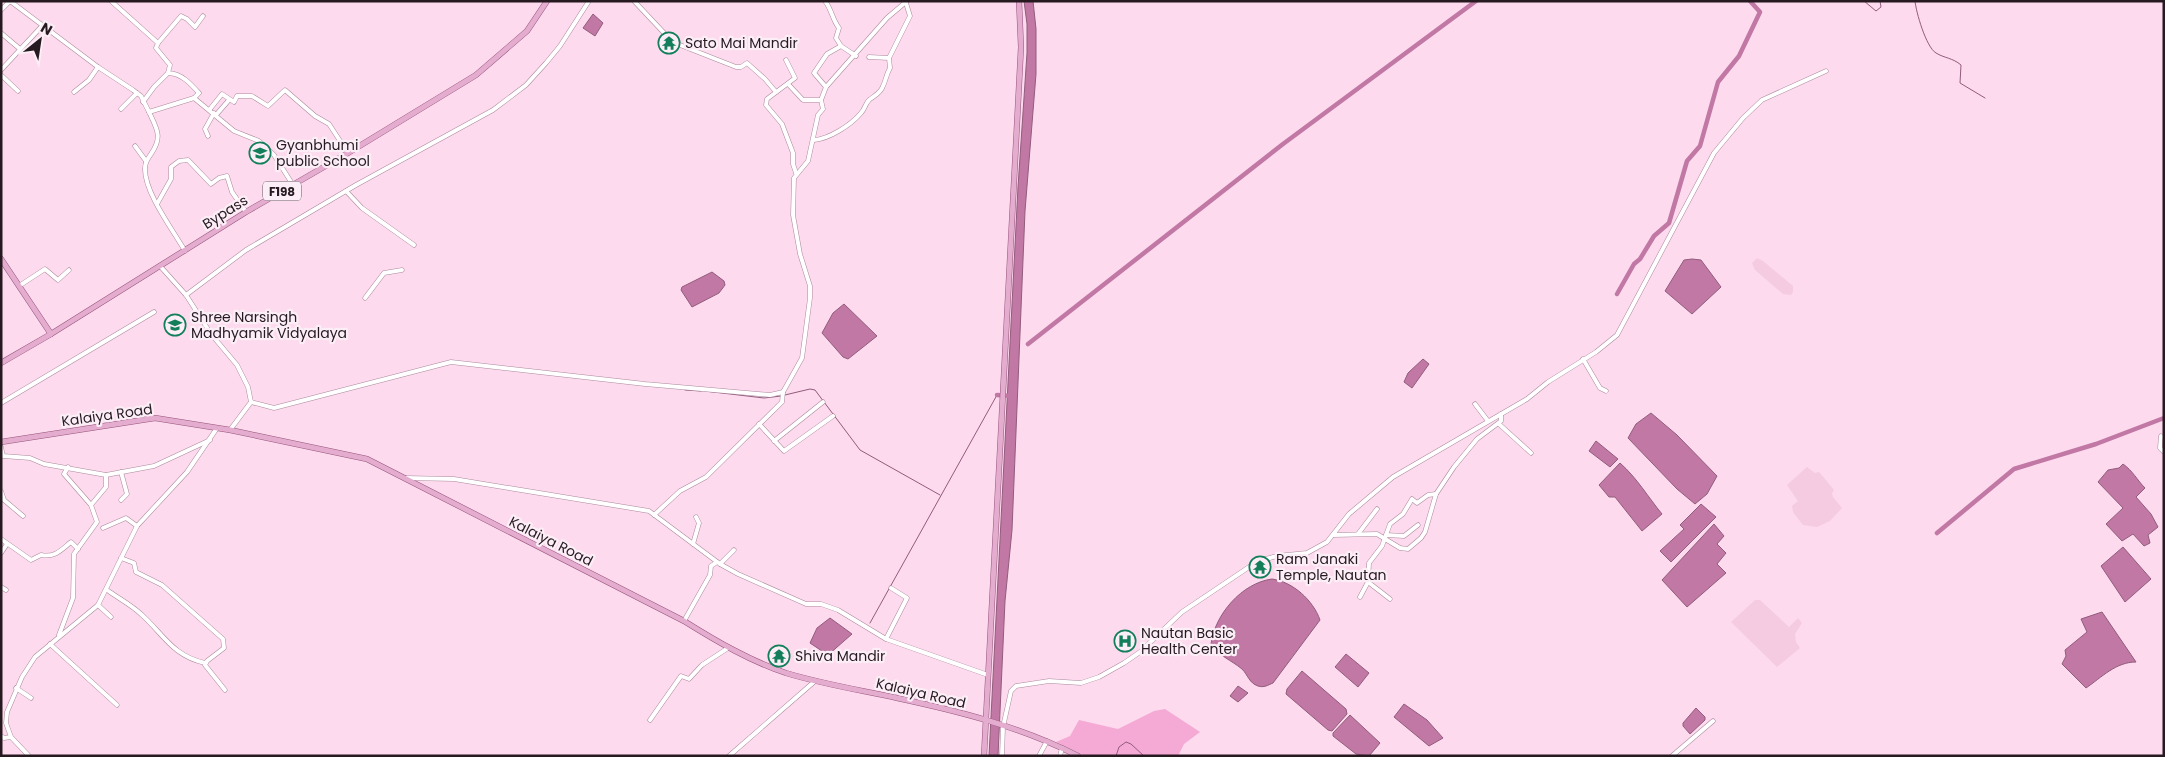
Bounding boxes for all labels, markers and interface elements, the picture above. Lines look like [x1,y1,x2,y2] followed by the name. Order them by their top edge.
[15,15,65,65] north arrow
[37,17,56,40] text: N
[657,31,681,55] temple icon: Sato Mai Mandir
[685,33,798,53] place label: Sato Mai Mandir
[276,135,370,171] place label: Gyanbhumi public School
[248,141,272,165] school or university icon: Gyanbhumi public School
[263,182,301,200] road number: F198
[198,190,252,234] street label: Bypass
[191,307,347,343] place label: Shree Narsingh Madhyamik Vidyalaya
[163,313,187,337] school or university icon: Shree Narsingh Madhyamik Vidyalaya
[60,399,154,431] street label: Kalaiya Road
[506,511,596,571] street label: Kalaiya Road
[1276,549,1387,585] place label: Ram Janaki Temple, Nautan
[1248,555,1272,579] temple icon: Ram Janaki Temple, Nautan
[1141,623,1238,659] place label: Nautan Basic Health Center
[1113,629,1137,653] hospital icon: Nautan Basic Health Center
[767,644,791,668] temple icon: Shiva Mandir
[795,646,885,666] place label: Shiva Mandir
[874,673,968,713] street label: Kalaiya Road

